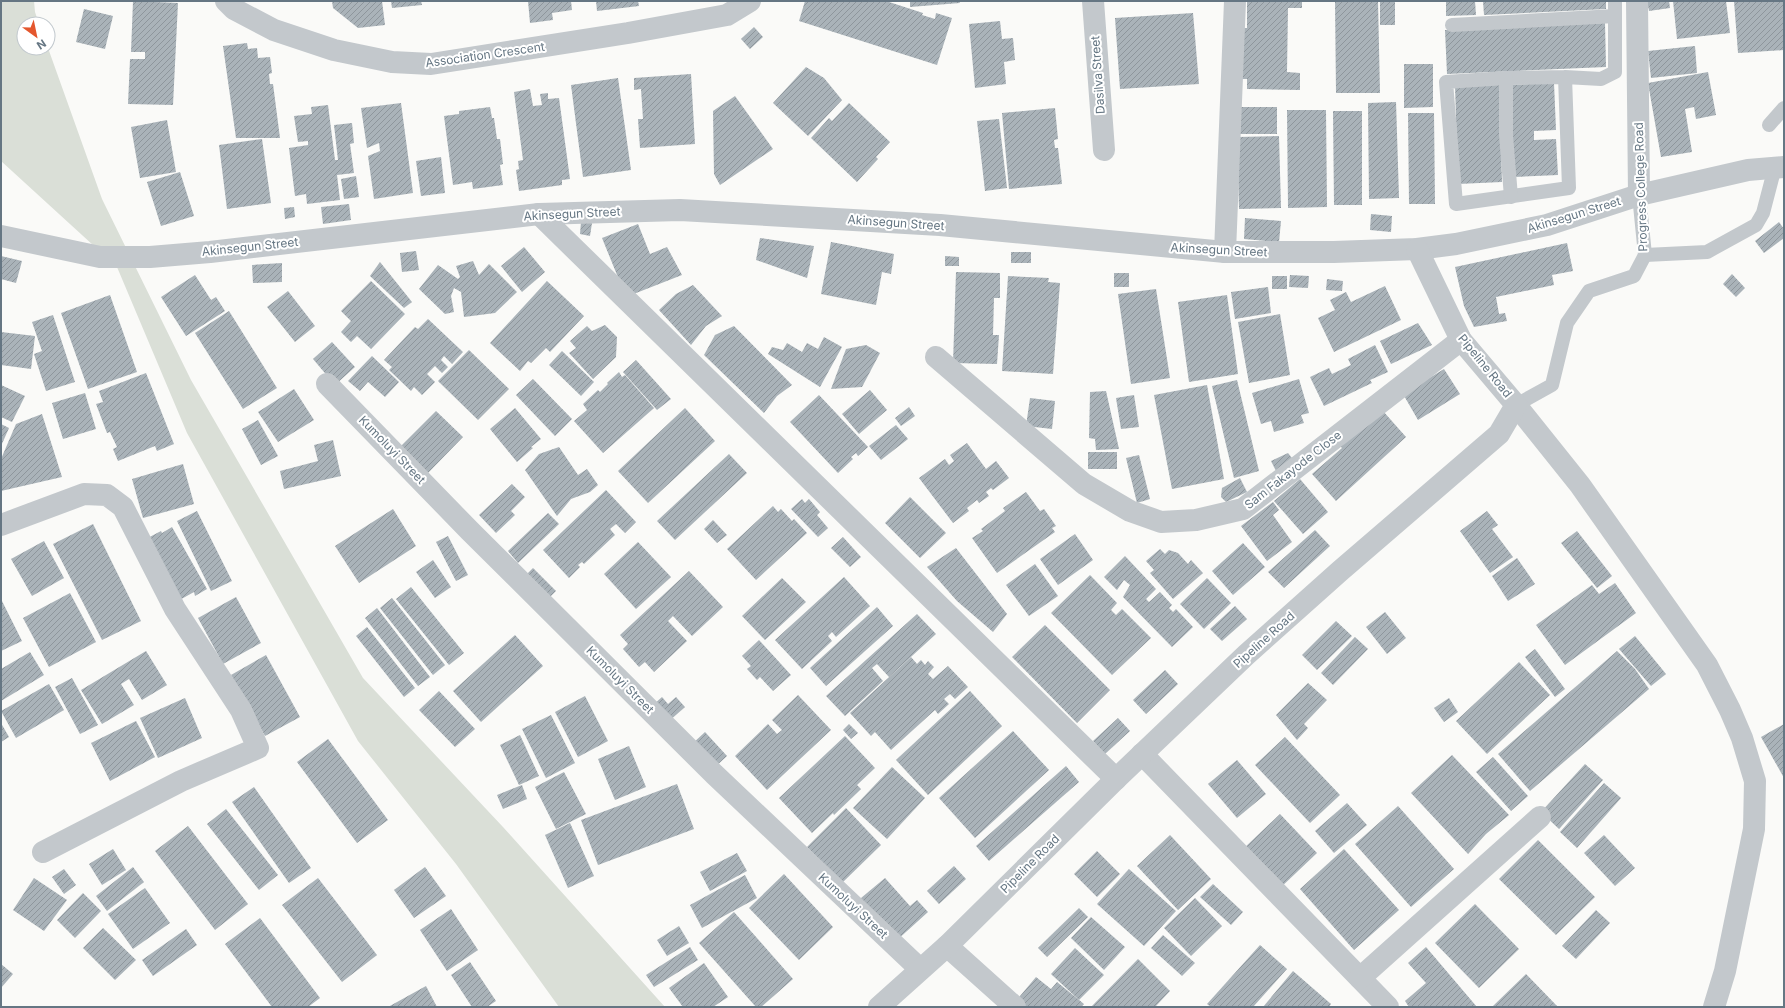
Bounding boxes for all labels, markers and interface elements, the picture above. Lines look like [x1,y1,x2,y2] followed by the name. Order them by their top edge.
[16,16,56,56] north arrow
[1087,35,1108,115] street label: Dasilva Street
[34,36,49,53] text: N
[424,39,546,70] street label: Association Crescent
[1631,122,1650,252] street label: Progress College Road
[1525,193,1622,236] street label: Akinsegun Street
[523,203,621,224] street label: Akinsegun Street
[847,212,945,233] street label: Akinsegun Street
[201,234,299,259] street label: Akinsegun Street
[1170,239,1268,260] street label: Akinsegun Street
[1455,331,1515,400] street label: Pipeline Road
[356,412,429,487] street label: Kumoluyi Street
[1241,427,1344,512] street label: Sam Fakayode Close
[1230,608,1297,671] street label: Pipeline Road
[583,643,657,717] street label: Kumoluyi Street
[997,831,1062,896] street label: Pipeline Road
[816,870,891,942] street label: Kumoluyi Street

